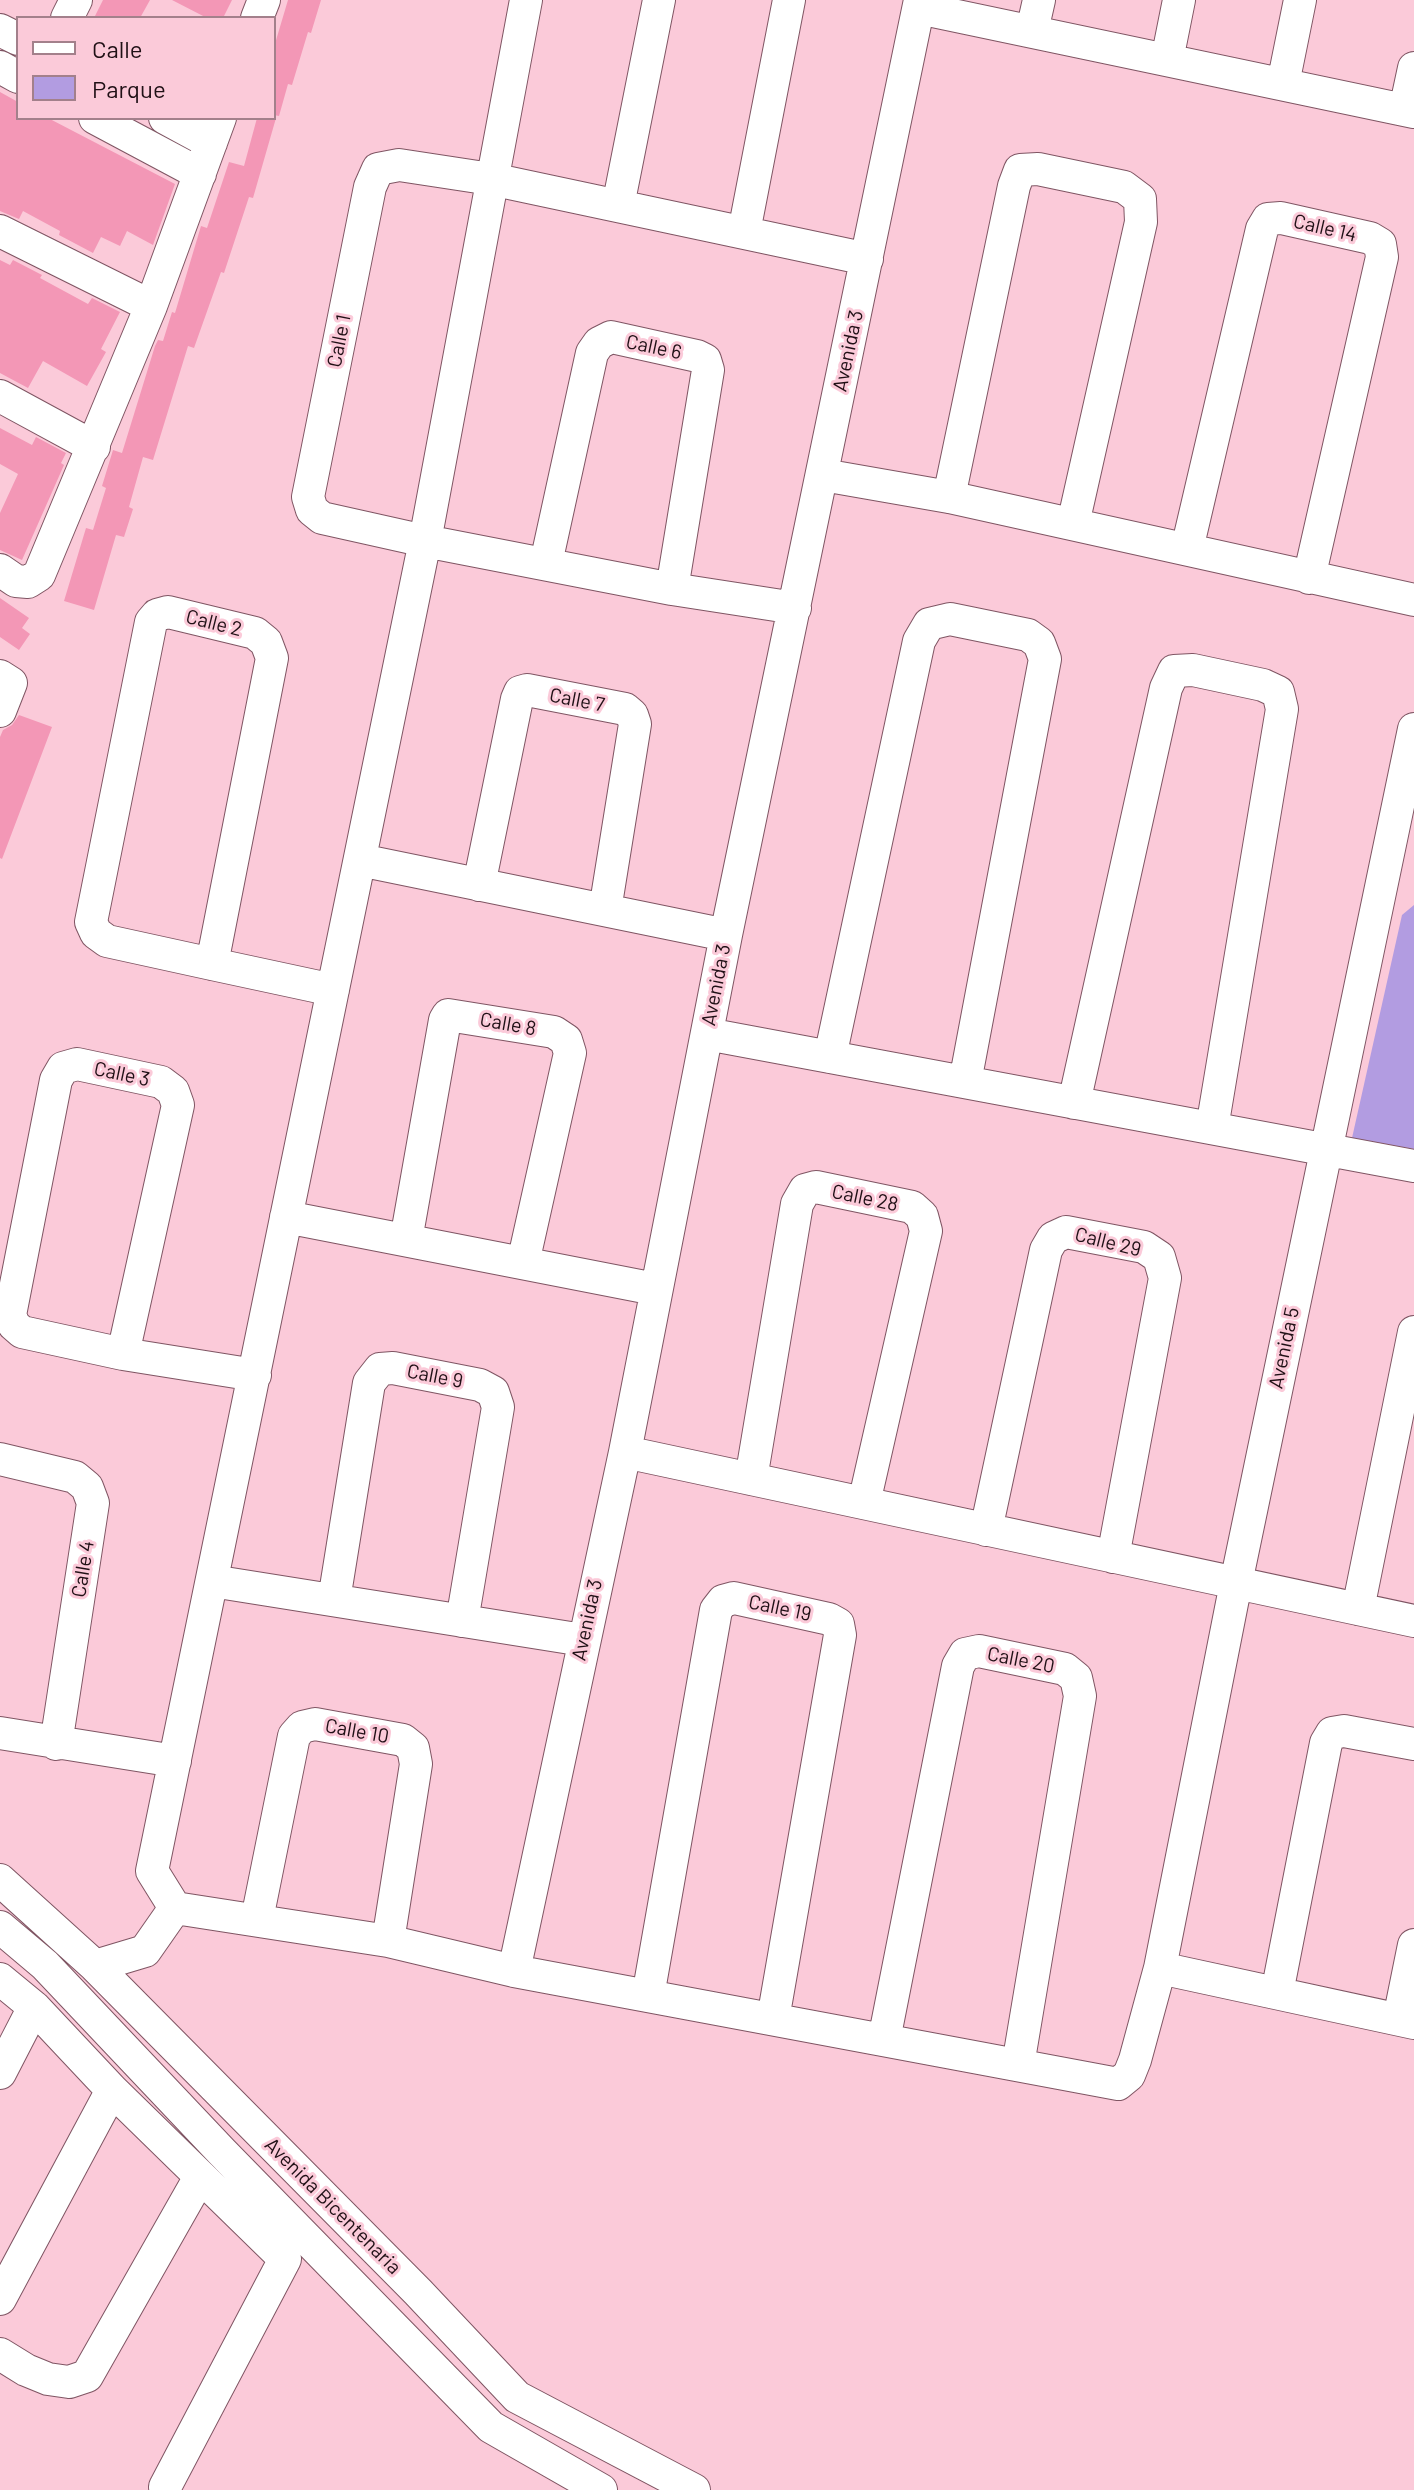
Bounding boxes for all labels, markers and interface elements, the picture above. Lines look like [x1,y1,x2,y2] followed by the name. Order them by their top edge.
[16,16,276,120] legend
[92,34,143,63] text: Calle
[92,74,166,103] text: Parque
[1291,209,1359,247] street label: Calle 14
[828,308,868,394] street label: Avenida 3
[322,313,356,369] street label: Calle 1
[624,329,684,365] street label: Calle 6
[184,604,244,642] street label: Calle 2
[547,683,607,717] street label: Calle 7
[696,942,736,1028] street label: Avenida 3
[478,1007,538,1041] street label: Calle 8
[92,1056,152,1092] street label: Calle 3
[830,1179,900,1217] street label: Calle 28
[1072,1222,1144,1262] street label: Calle 29
[1264,1305,1304,1391] street label: Avenida 5
[405,1359,465,1393] street label: Calle 9
[67,1539,99,1599] street label: Calle 4
[567,1577,607,1663] street label: Avenida 3
[746,1590,814,1626] street label: Calle 19
[985,1642,1057,1678] street label: Calle 20
[323,1714,391,1748] street label: Calle 10
[260,2133,406,2279] street label: Avenida Bicentenaria

